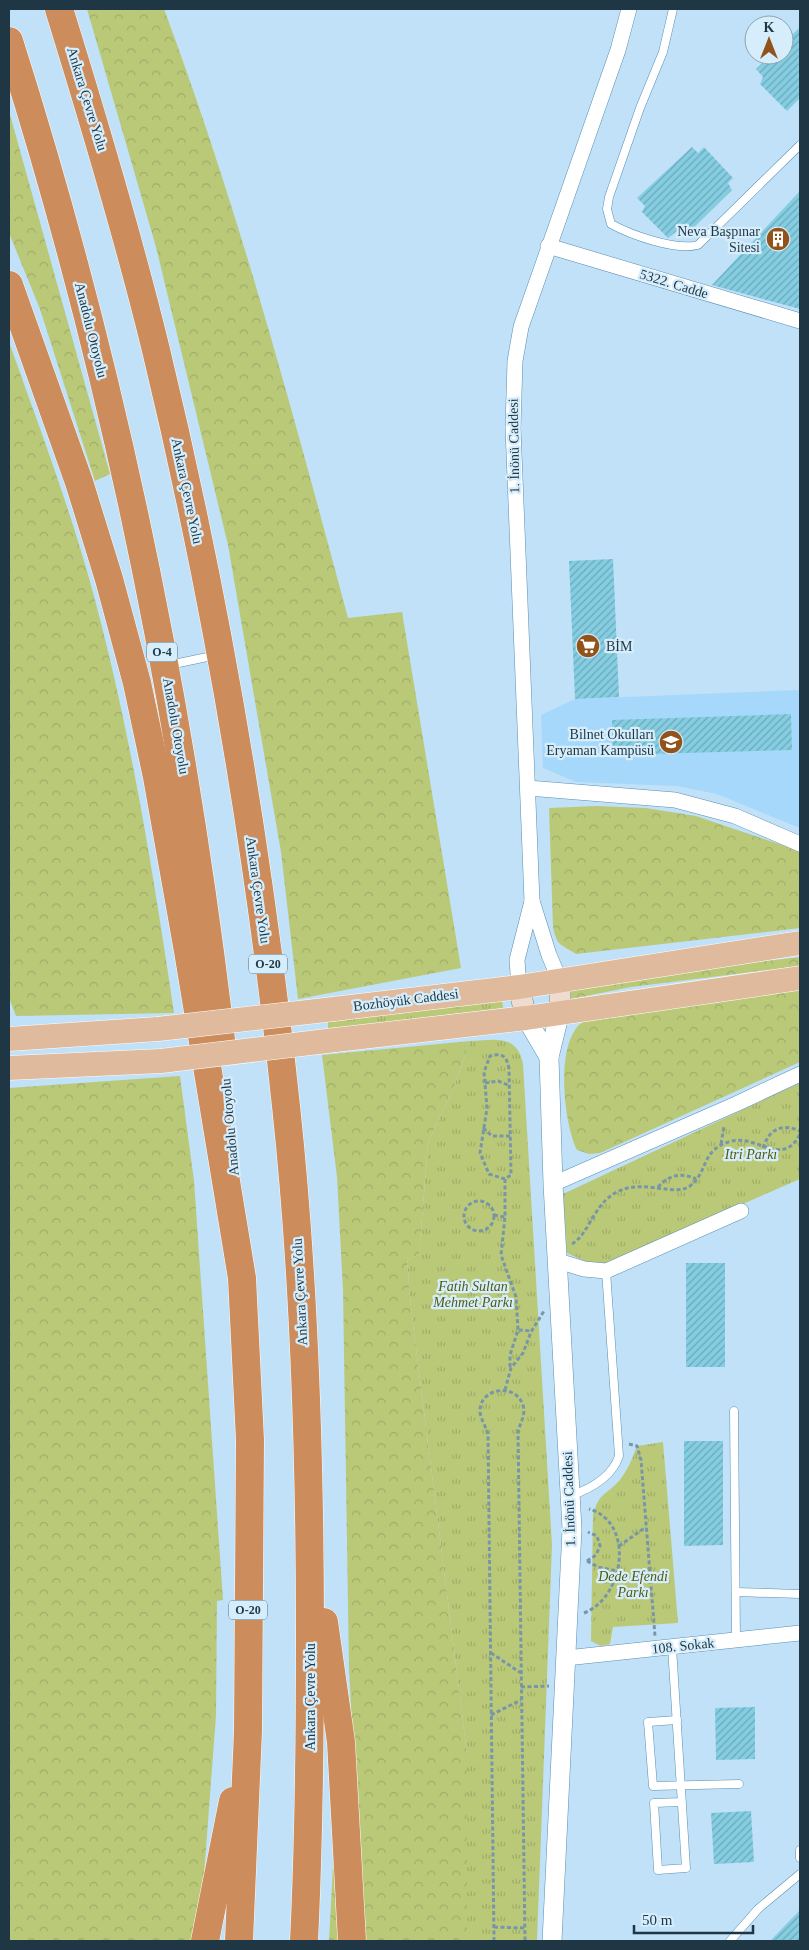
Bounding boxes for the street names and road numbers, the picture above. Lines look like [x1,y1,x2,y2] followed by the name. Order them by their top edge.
[64,45,110,153] street label: Ankara Çevre Yolu
[638,266,710,302] street label: 5322. Cadde
[72,281,110,379] street label: Anadolu Otoyolu
[506,398,522,494] street label: 1. İnönü Caddesi
[168,437,206,545] street label: Ankara Çevre Yolu
[147,642,177,662] road number: O-4
[160,677,192,775] street label: Anadolu Otoyolu
[243,836,273,944] street label: Ankara Çevre Yolu
[249,954,287,974] road number: O-20
[352,986,460,1014] street label: Bozhöyük Caddesi
[218,1078,242,1176] street label: Anadolu Otoyolu
[290,1238,310,1346] street label: Ankara Çevre Yolu
[560,1451,578,1547] street label: 1. İnönü Caddesi
[229,1600,267,1620] road number: O-20
[651,1635,715,1657] street label: 108. Sokak
[303,1643,318,1751] street label: Ankara Çevre Yolu

